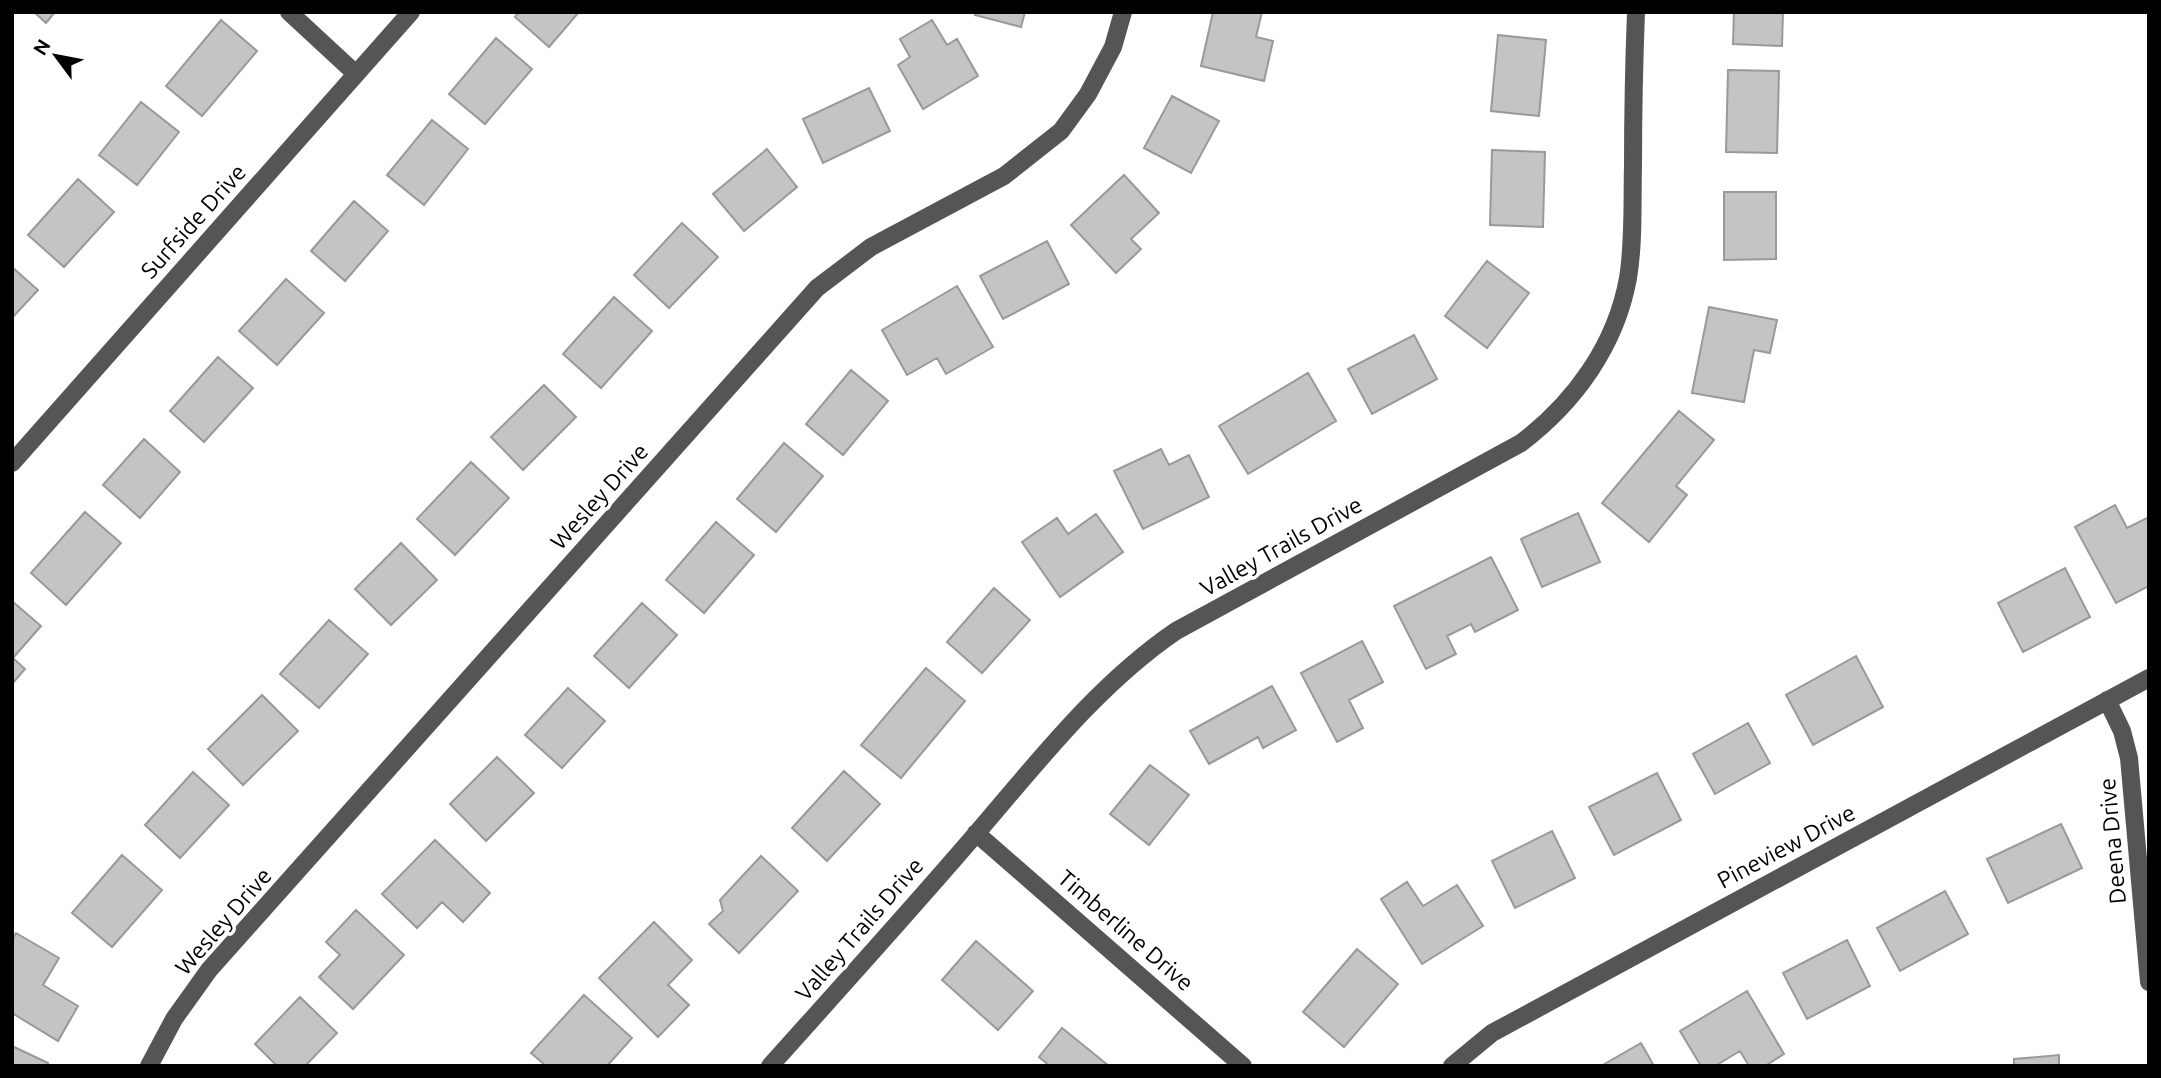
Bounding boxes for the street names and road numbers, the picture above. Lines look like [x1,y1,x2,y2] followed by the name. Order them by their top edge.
[136,159,250,283] street label: Surfside Drive
[545,438,653,554] street label: Wesley Drive
[1196,491,1366,601] street label: Valley Trails Drive
[2094,777,2130,905] street label: Deena Drive
[1713,799,1859,893] street label: Pineview Drive
[790,853,928,1005] street label: Valley Trails Drive
[170,863,276,979] street label: Wesley Drive
[1053,865,1199,995] street label: Timberline Drive

